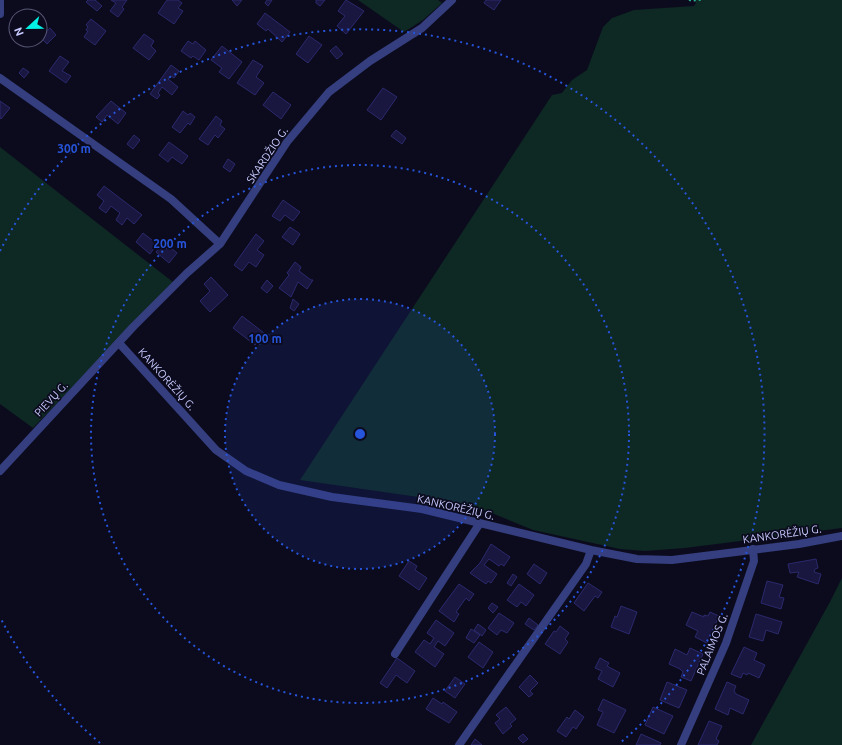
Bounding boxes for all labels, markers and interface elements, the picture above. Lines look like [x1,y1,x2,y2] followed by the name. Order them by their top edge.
[8,8,48,48] north arrow
[12,26,26,38] text: N
[243,124,290,185] street label: SKARDŽIO G.
[57,142,91,155] text: 300 m
[153,237,187,250] text: 200 m
[248,332,282,345] text: 100 m
[136,345,199,412] street label: KANKORĖŽIŲ G.
[32,379,70,419] street label: PIEVŲ G.
[353,427,367,441] centre of rings
[416,491,496,522] street label: KANKORĖŽIŲ G.
[742,522,822,545] street label: KANKORĖŽIŲ G.
[694,611,730,677] street label: PALAIMOS G.

